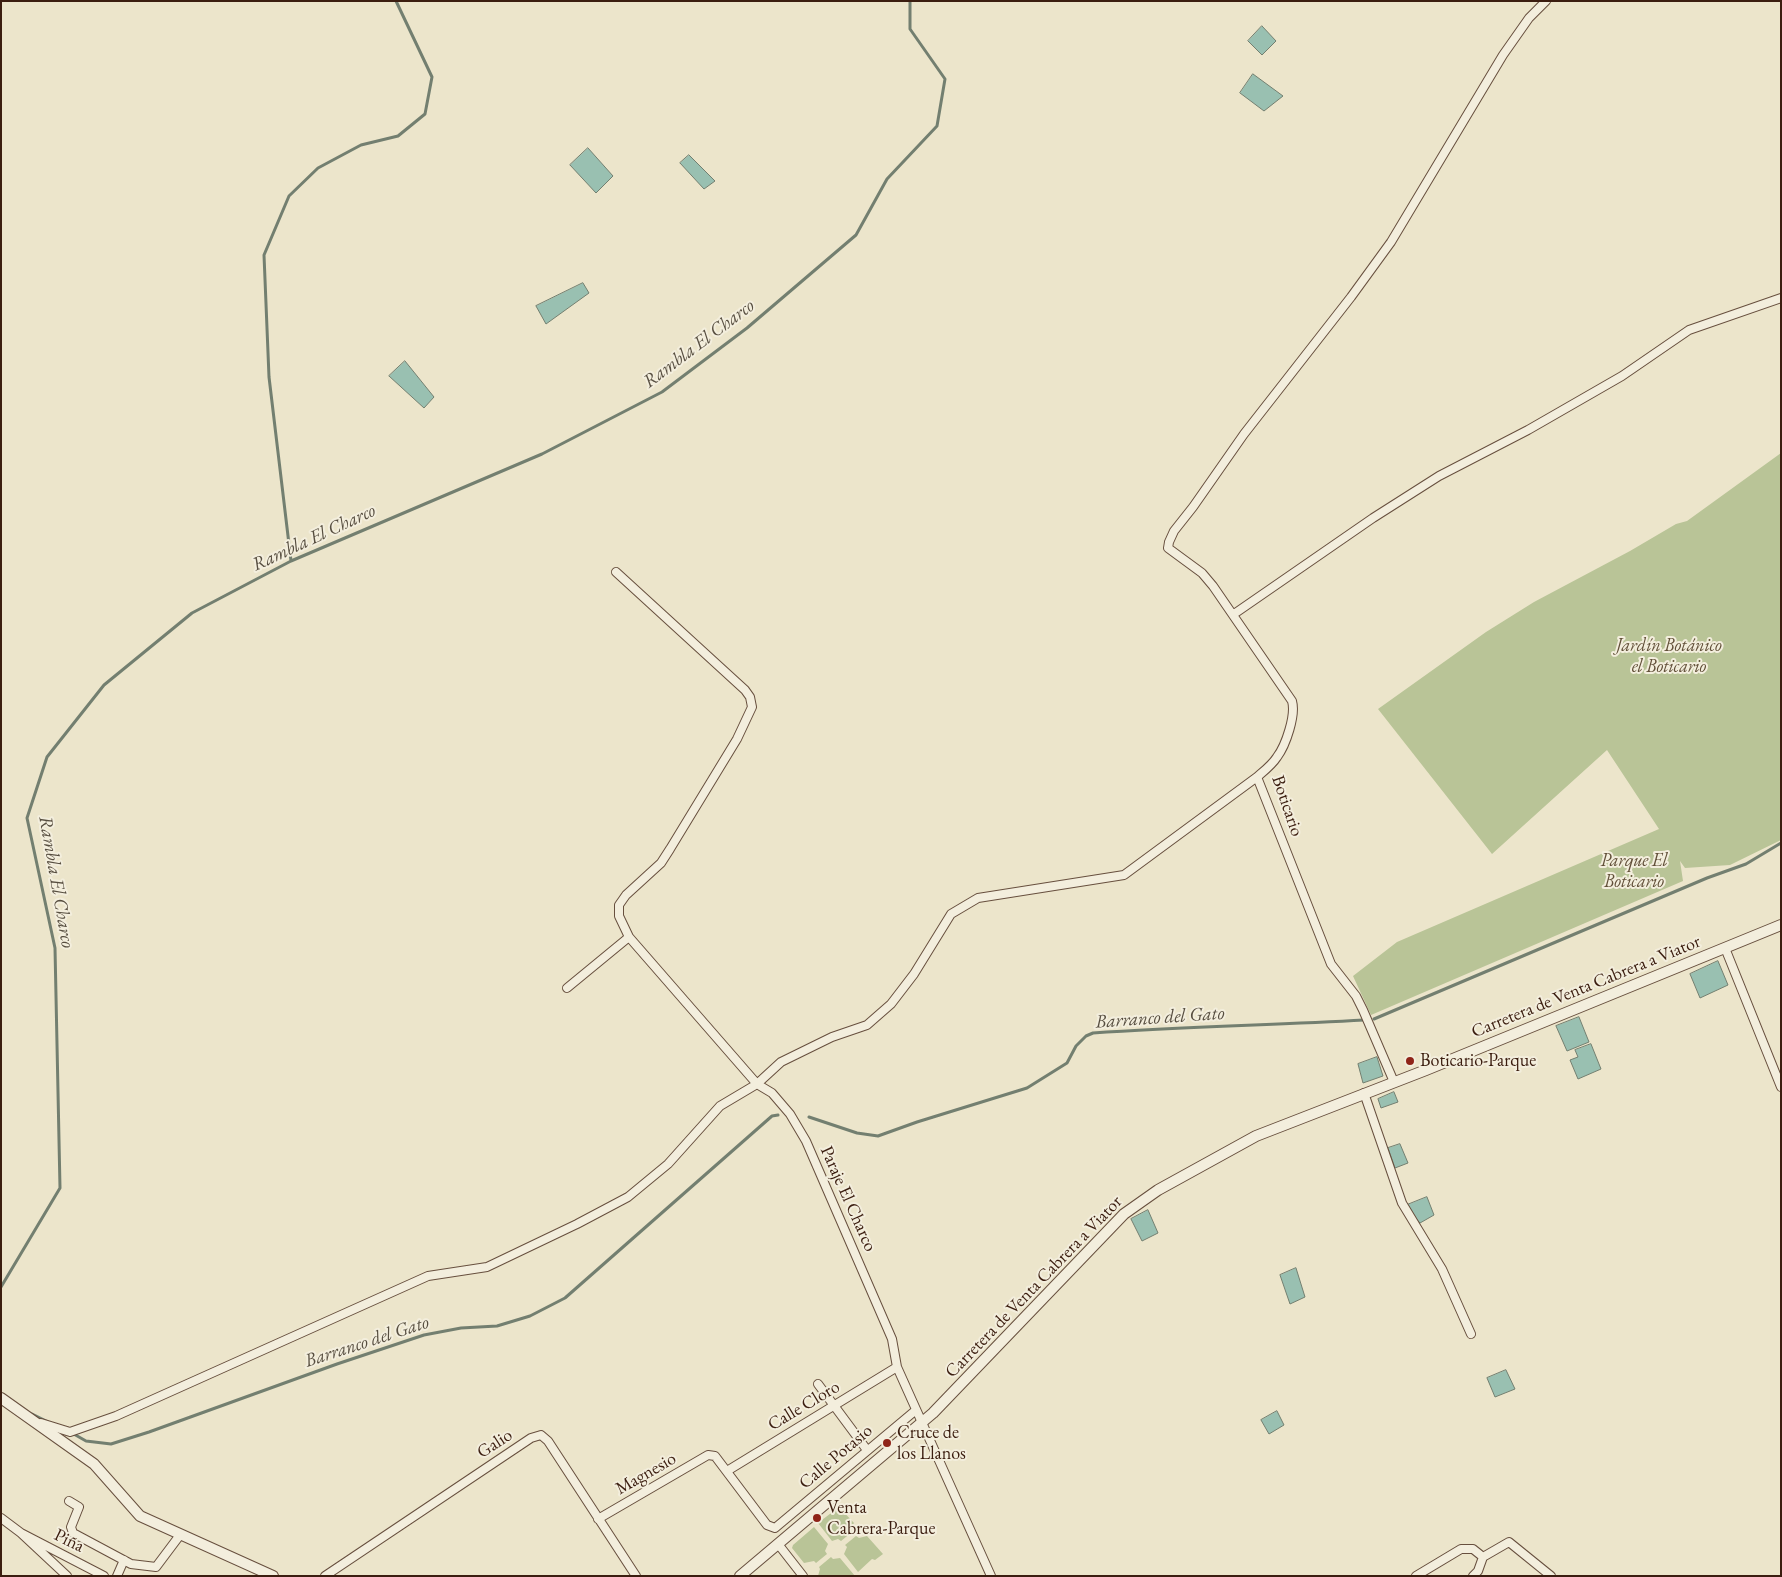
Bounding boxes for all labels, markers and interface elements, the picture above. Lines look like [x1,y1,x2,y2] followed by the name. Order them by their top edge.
[639,295,759,393] water label: Rambla El Charco
[249,499,379,577] water label: Rambla El Charco
[1616,635,1722,678] park label: Jardín Botánico el Boticario
[1267,773,1307,839] street label: Boticario
[33,814,79,950] water label: Rambla El Charco
[1600,850,1668,892] park label: Parque El Boticario
[1468,931,1704,1043] street label: Carretera de Venta Cabrera a Viator
[1095,1002,1225,1034] water label: Barranco del Gato
[1420,1050,1536,1072] place label: Boticario-Parque
[1404,1055,1416,1067] marker: Boticario-Parque
[815,1143,881,1255] street label: Paraje El Charco
[941,1191,1127,1383] street label: Carretera de Venta Cabrera a Viator
[302,1311,432,1373] water label: Barranco del Gato
[764,1376,844,1436] street label: Calle Cloro
[795,1420,877,1494] street label: Calle Potasio
[897,1422,966,1465] place label: Cruce de los Llanos
[473,1425,517,1463] street label: Galio
[881,1437,893,1449] marker: Cruce de los Llanos
[612,1448,680,1500] street label: Magnesio
[827,1497,936,1540] place label: Venta Cabrera-Parque
[811,1512,823,1524] marker: Venta Cabrera-Parque
[50,1524,88,1558] street label: Piña

